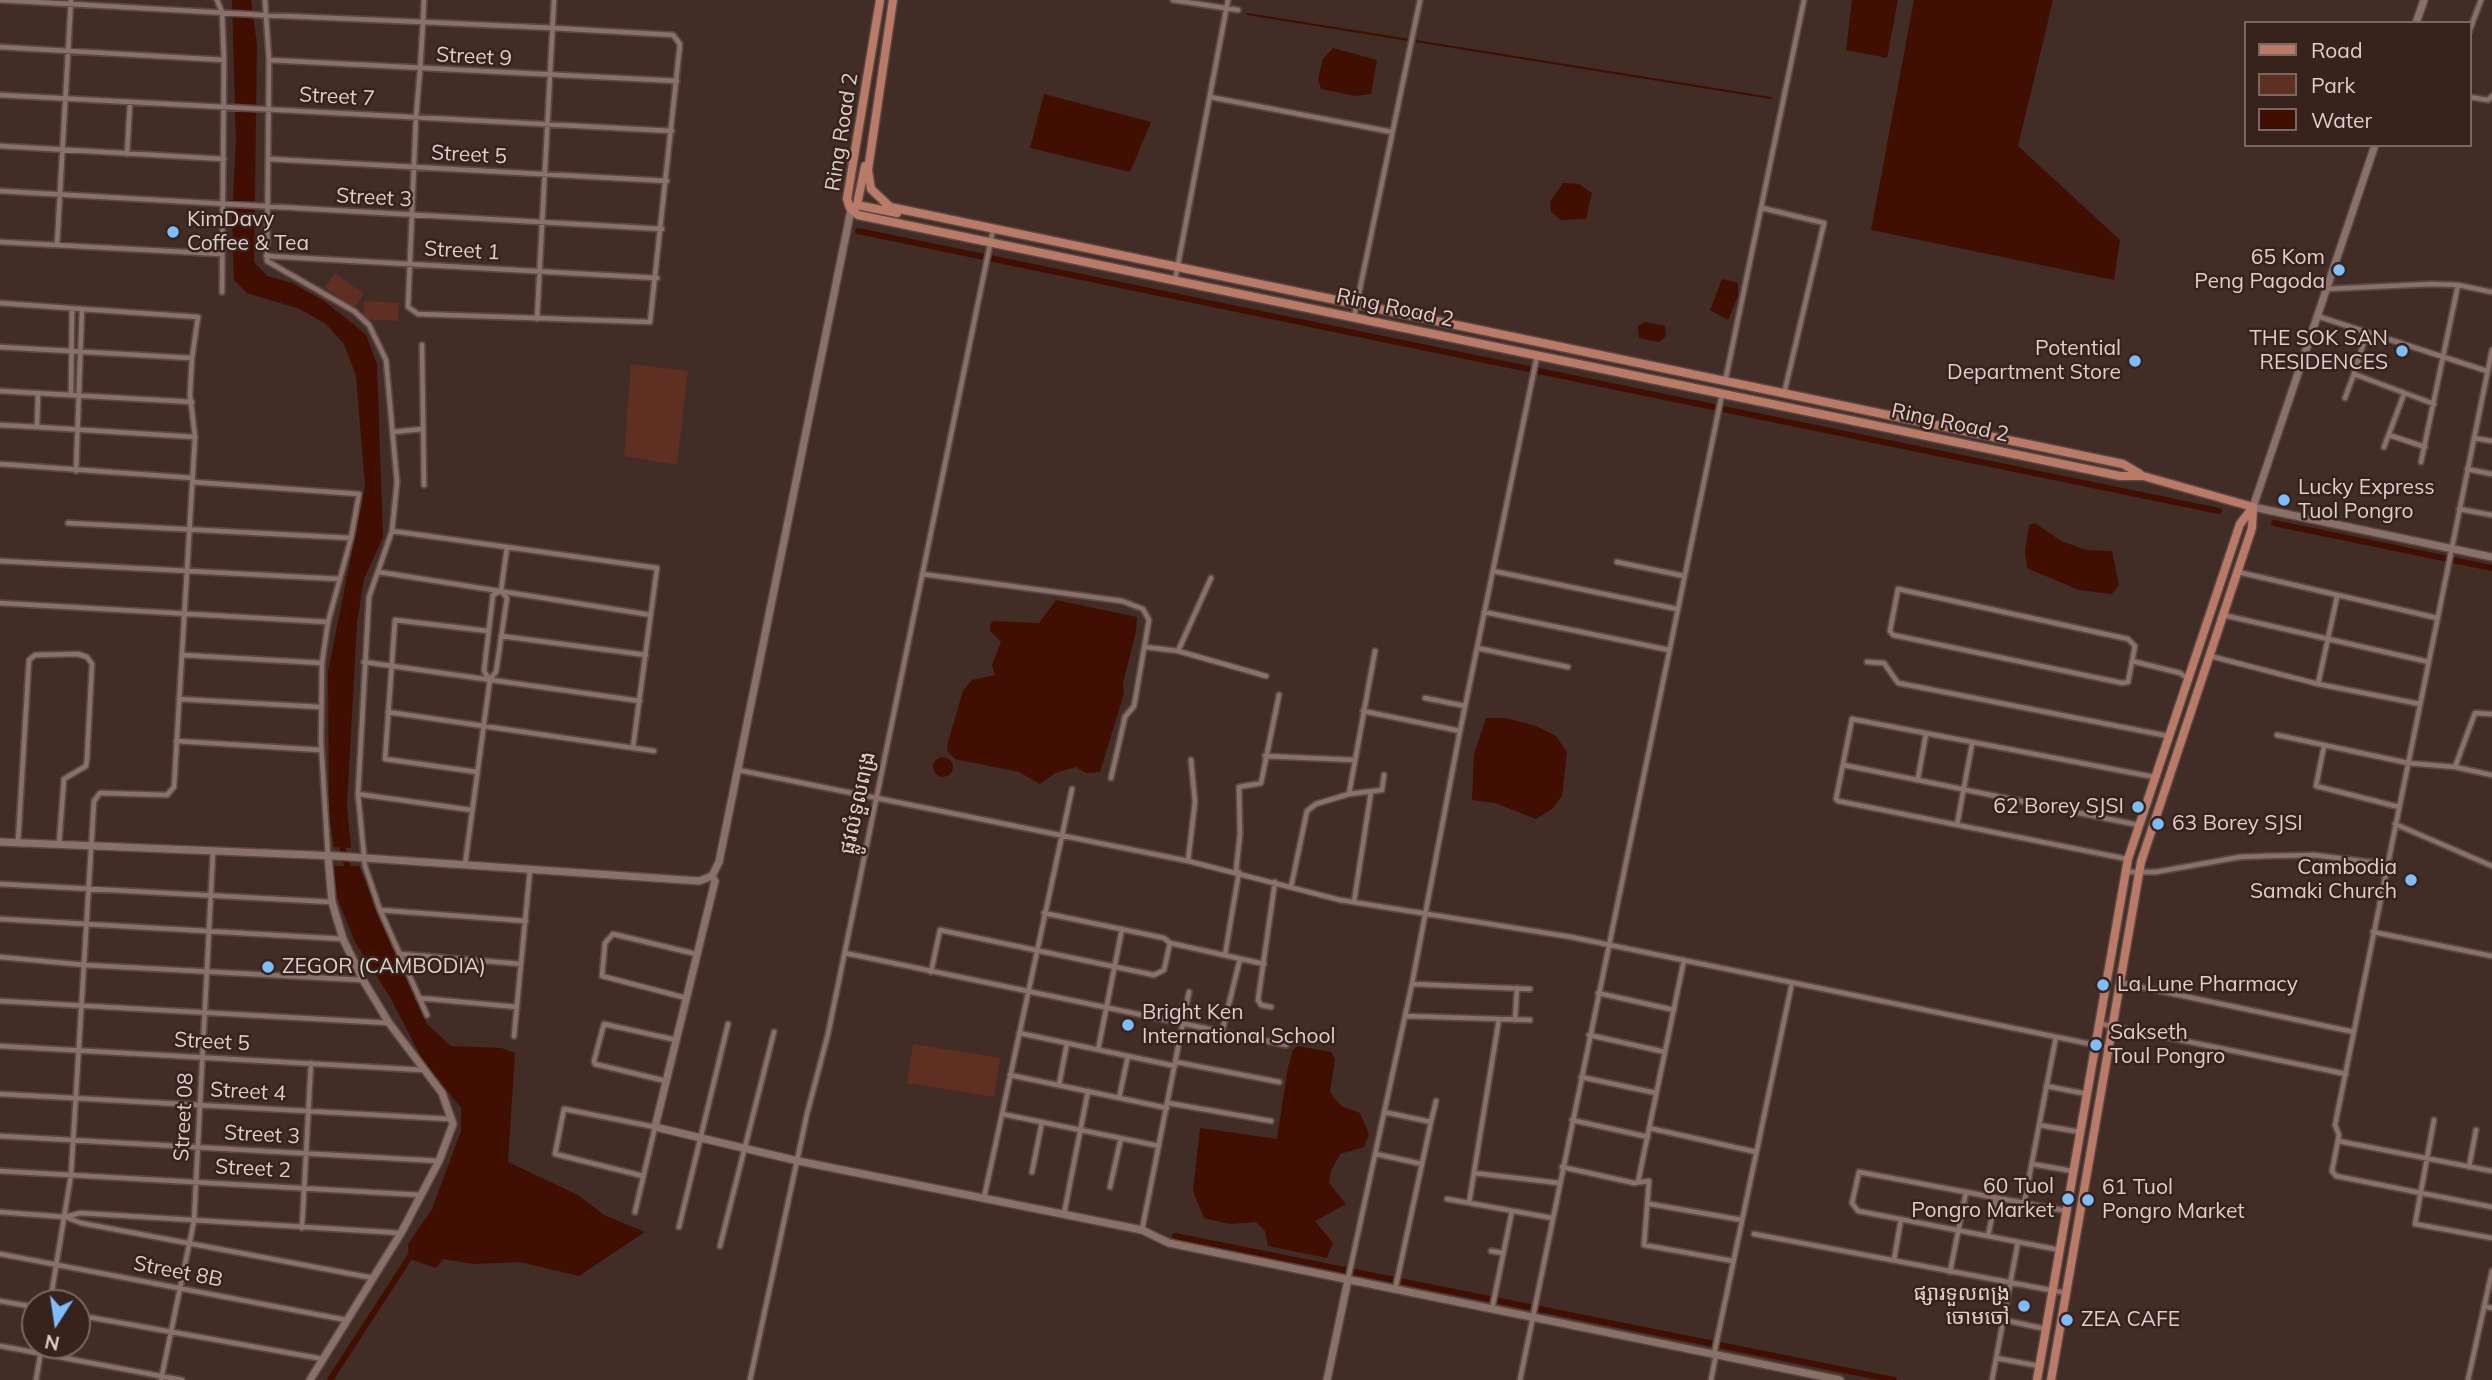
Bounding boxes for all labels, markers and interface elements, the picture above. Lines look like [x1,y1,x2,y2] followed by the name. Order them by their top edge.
[2244,21,2471,147] legend
[2311,37,2362,63] text: Road
[435,42,513,72] street label: Street 9
[820,71,864,193] street label: Ring Road 2
[2311,72,2355,98] text: Park
[298,82,376,112] street label: Street 7
[2311,107,2372,133] text: Water
[430,140,508,170] street label: Street 5
[335,183,413,213] street label: Street 3
[187,207,309,257] place label: KimDavy Coffee & Tea
[165,224,181,240] marker: KimDavy Coffee & Tea
[423,236,501,266] street label: Street 1
[2194,245,2325,295] place label: 65 Kom Peng Pagoda
[2331,262,2347,278] marker: 65 Kom Peng Pagoda
[1334,283,1456,333] street label: Ring Road 2
[2249,326,2388,376] place label: THE SOK SAN RESIDENCES
[1947,336,2121,386] place label: Potential Department Store
[2394,343,2410,359] marker: THE SOK SAN RESIDENCES
[2127,353,2143,369] marker: Potential Department Store
[1889,398,2011,448] street label: Ring Road 2
[2298,475,2435,525] place label: Lucky Express Tuol Pongro
[2276,492,2292,508] marker: Lucky Express Tuol Pongro
[835,749,881,857] street label: ផ្លូវលំទួលពង្រ
[1993,794,2124,820] place label: 62 Borey SJSI
[2130,799,2146,815] marker: 62 Borey SJSI
[2172,811,2303,837] place label: 63 Borey SJSI
[2150,816,2166,832] marker: 63 Borey SJSI
[2250,855,2397,905] place label: Cambodia Samaki Church
[2403,872,2419,888] marker: Cambodia Samaki Church
[282,954,486,980] place label: ZEGOR (CAMBODIA)
[260,959,276,975] marker: ZEGOR (CAMBODIA)
[2117,972,2298,998] place label: La Lune Pharmacy
[2095,977,2111,993] marker: La Lune Pharmacy
[1142,1000,1335,1050] place label: Bright Ken International School
[1120,1017,1136,1033] marker: Bright Ken International School
[2110,1020,2225,1070] place label: Sakseth Toul Pongro
[173,1027,251,1057] street label: Street 5
[2088,1037,2104,1053] marker: Sakseth Toul Pongro
[169,1072,199,1162] street label: Street 08
[209,1077,287,1107] street label: Street 4
[223,1120,301,1150] street label: Street 3
[214,1154,292,1184] street label: Street 2
[1911,1174,2054,1224] place label: 60 Tuol Pongro Market
[2102,1175,2245,1225] place label: 61 Tuol Pongro Market
[2060,1191,2076,1207] marker: 60 Tuol Pongro Market
[2080,1192,2096,1208] marker: 61 Tuol Pongro Market
[131,1251,225,1293] street label: Street 8B
[1914,1281,2010,1331] place label: ផ្សារទួលពង្រ ចោមចៅ
[21,1289,91,1359] north arrow
[2016,1298,2032,1314] marker: ផ្សារទួលពង្រ ចោមចៅ
[2081,1307,2180,1333] place label: ZEA CAFE
[2059,1312,2075,1328] marker: ZEA CAFE
[43,1329,62,1356] text: N

